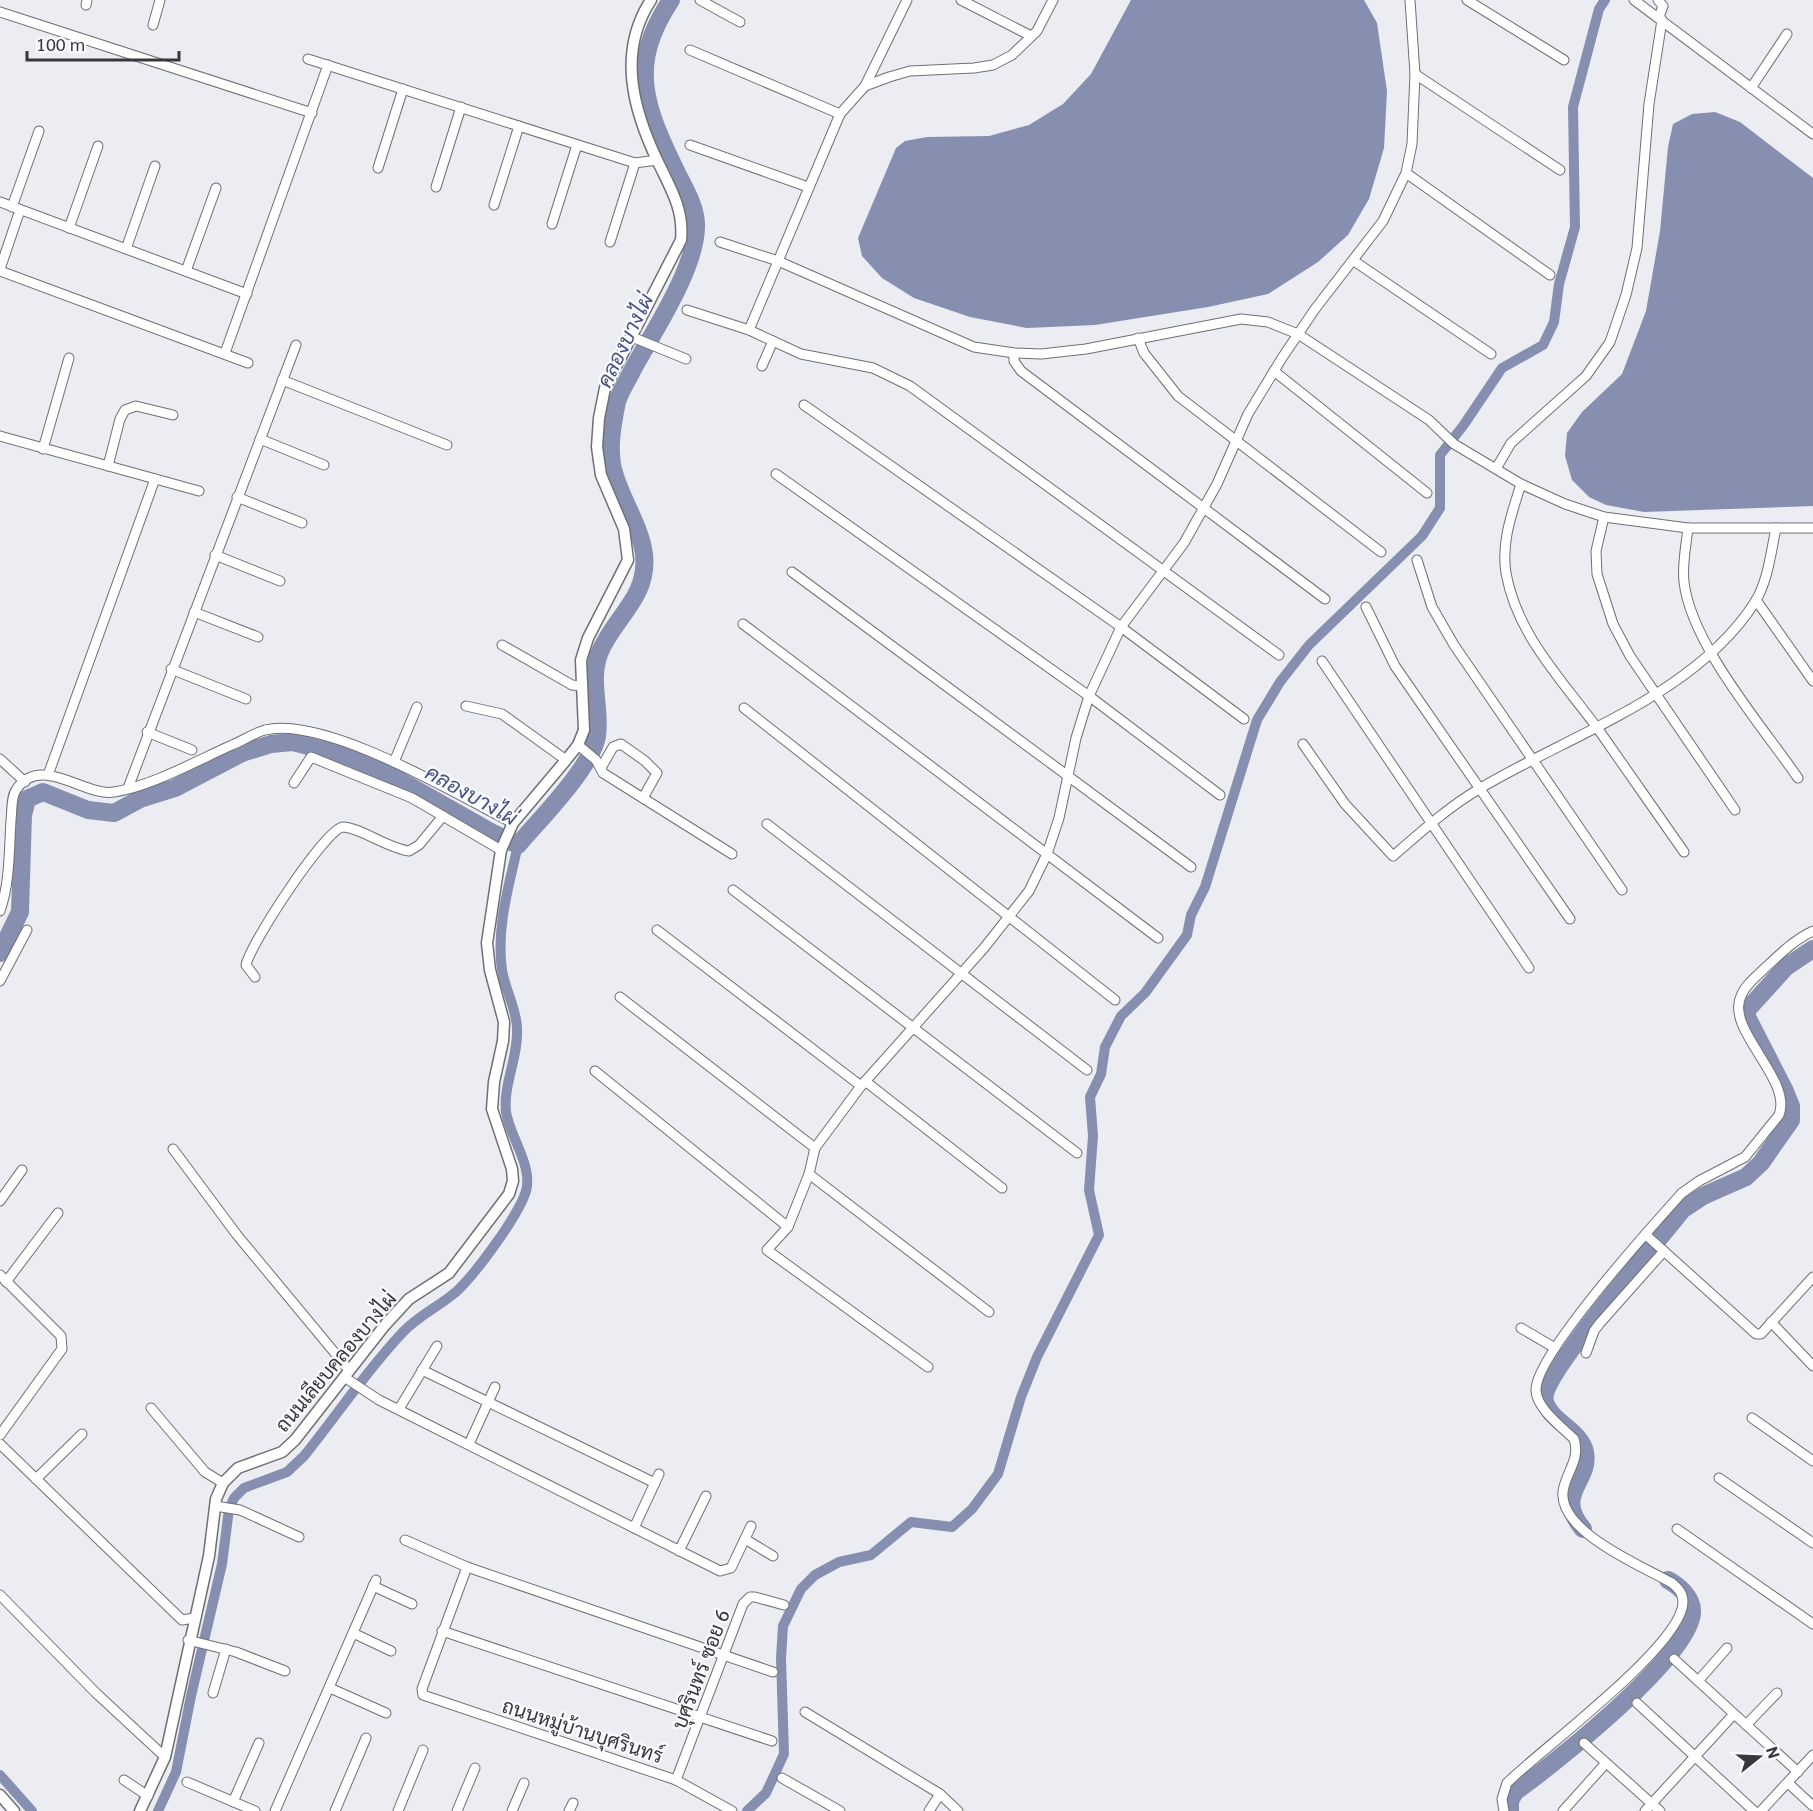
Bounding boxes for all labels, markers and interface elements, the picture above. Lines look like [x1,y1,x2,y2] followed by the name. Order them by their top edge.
[27,24,178,62] scale bar
[36,32,85,55] text: 100 m
[590,288,659,391] water label: คลองบางไผ่
[421,758,524,831] water label: คลองบางไผ่
[269,1285,401,1437] street label: ถนนเลียบคลองบางไผ่
[665,1605,737,1733] street label: บุศรินทร์ ซอย 6
[498,1692,667,1771] street label: ถนนหมู่บ้านบุศรินทร์
[1729,1727,1789,1787] north arrow
[1762,1744,1785,1761] text: N

